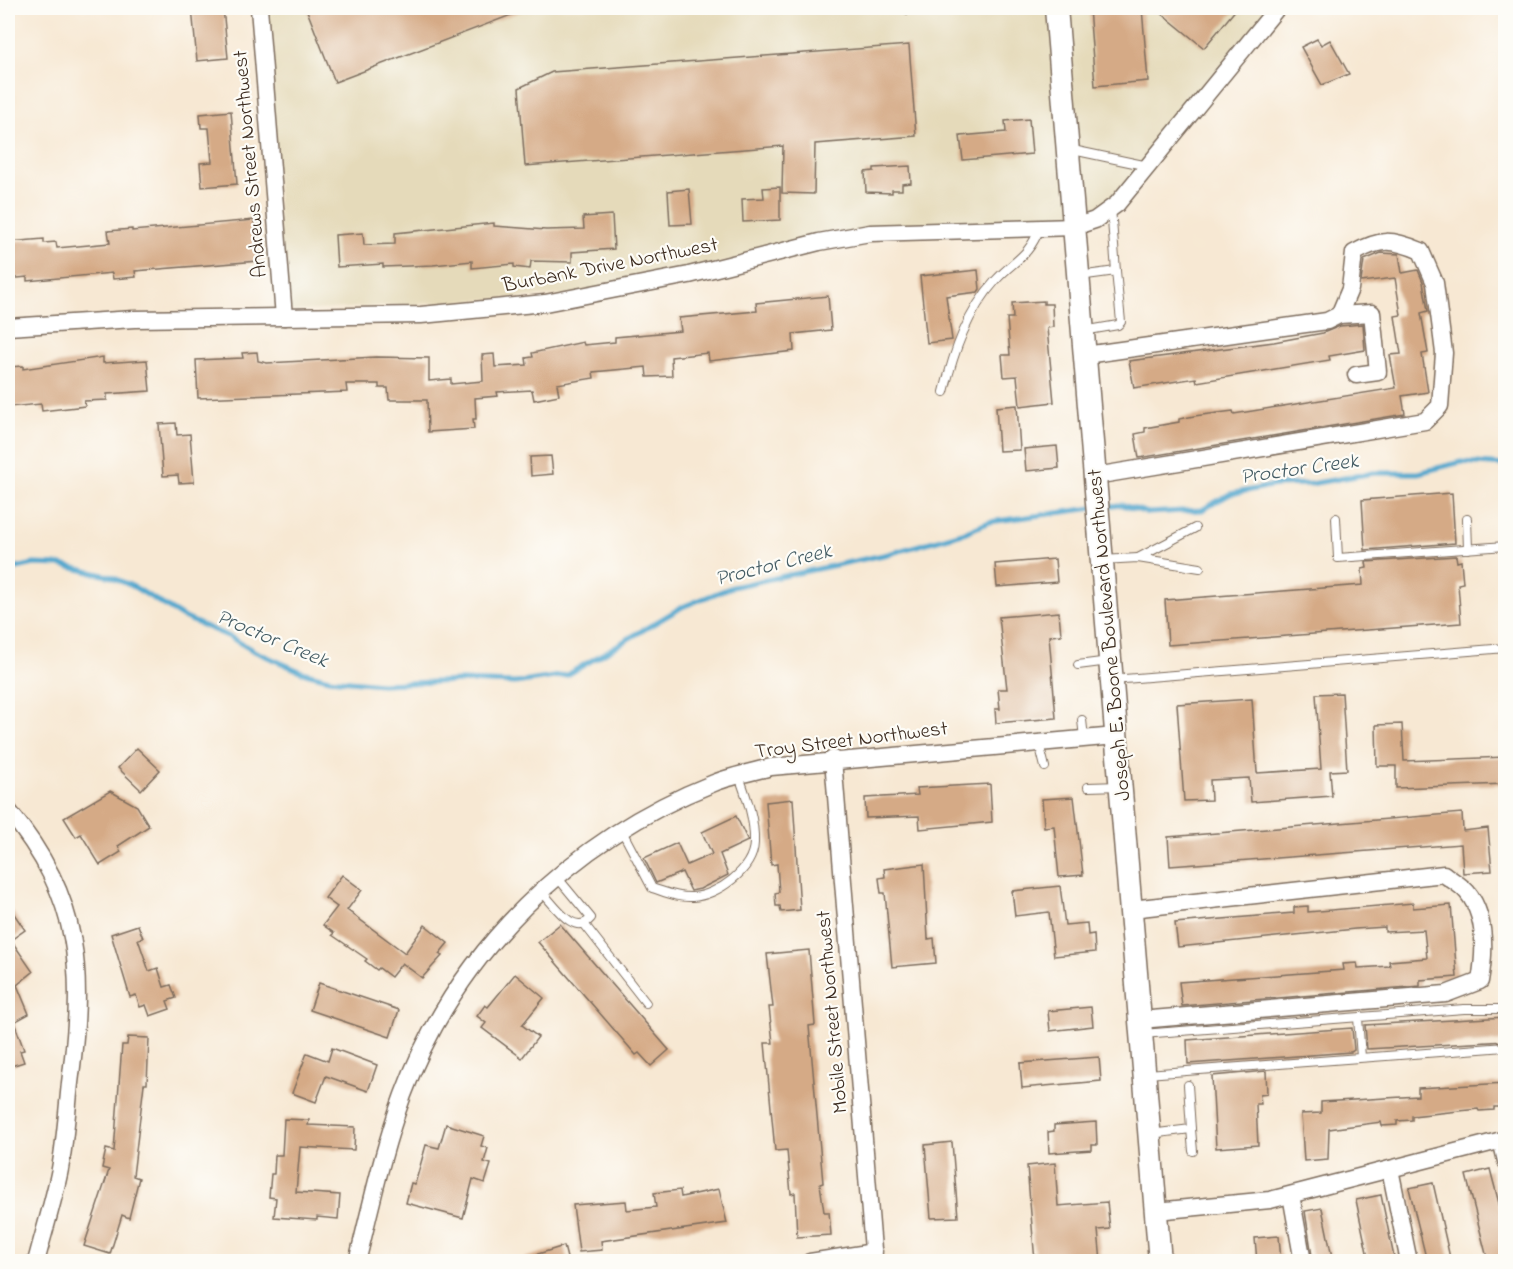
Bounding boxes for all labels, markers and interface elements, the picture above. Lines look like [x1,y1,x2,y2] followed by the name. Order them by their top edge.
[226,49,276,279] street label: Andrews Street Northwest
[499,230,720,302] street label: Burbank Drive Northwest
[1238,446,1362,494] water label: Proctor Creek
[1081,468,1139,802] street label: Joseph E. Boone Boulevard Northwest
[712,536,837,596] water label: Proctor Creek
[211,602,334,678] water label: Proctor Creek
[753,714,950,770] street label: Troy Street Northwest
[809,909,857,1115] street label: Mobile Street Northwest

